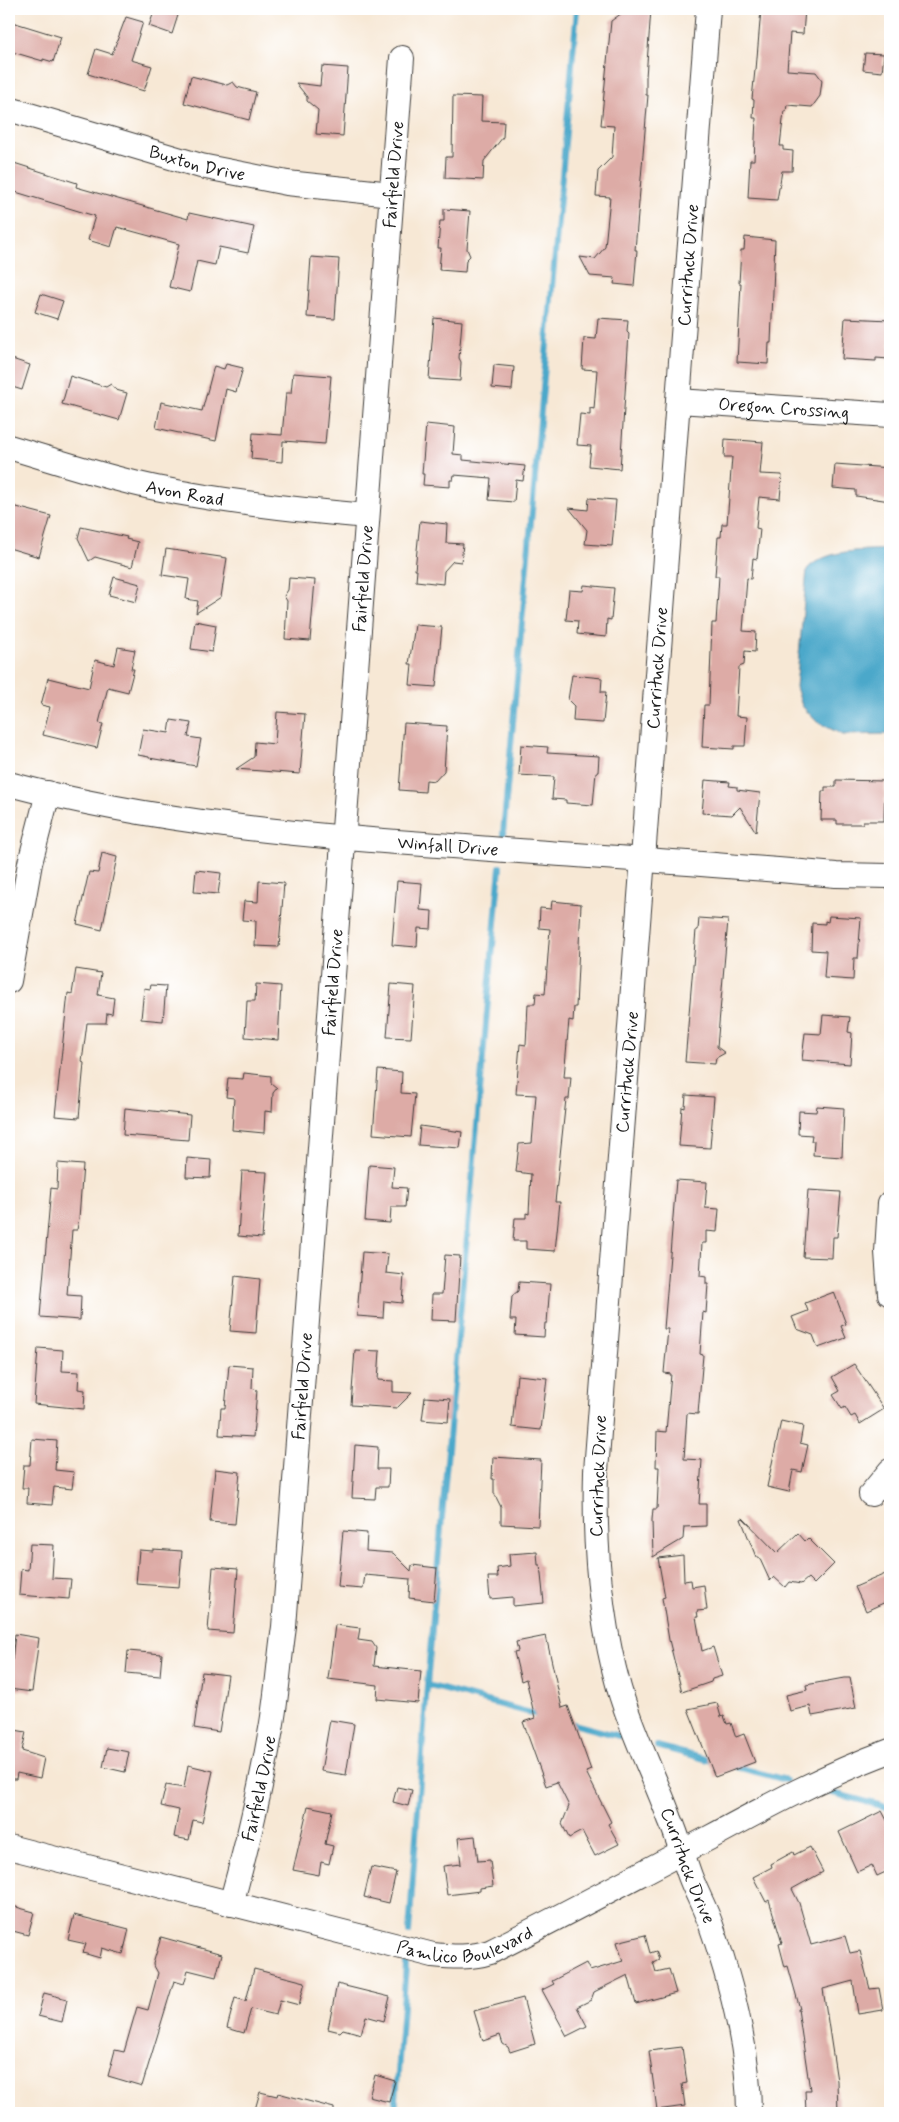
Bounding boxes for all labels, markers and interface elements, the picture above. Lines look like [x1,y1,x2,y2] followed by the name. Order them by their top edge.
[378,120,410,229] street label: Fairfield Drive
[146,140,247,187] street label: Buxton Drive
[673,203,705,327] street label: Currituck Drive
[717,393,850,425] street label: Oregon Crossing
[144,475,225,513] street label: Avon Road
[348,524,380,633] street label: Fairfield Drive
[642,606,674,730] street label: Currituck Drive
[397,831,499,862] street label: Winfall Drive
[317,928,349,1037] street label: Fairfield Drive
[611,1010,645,1134] street label: Currituck Drive
[287,1332,319,1441] street label: Fairfield Drive
[585,1415,613,1538] street label: Currituck Drive
[237,1734,283,1844] street label: Fairfield Drive
[654,1805,720,1927] street label: Currituck Drive
[394,1921,537,1970] street label: Pamlico Boulevard

